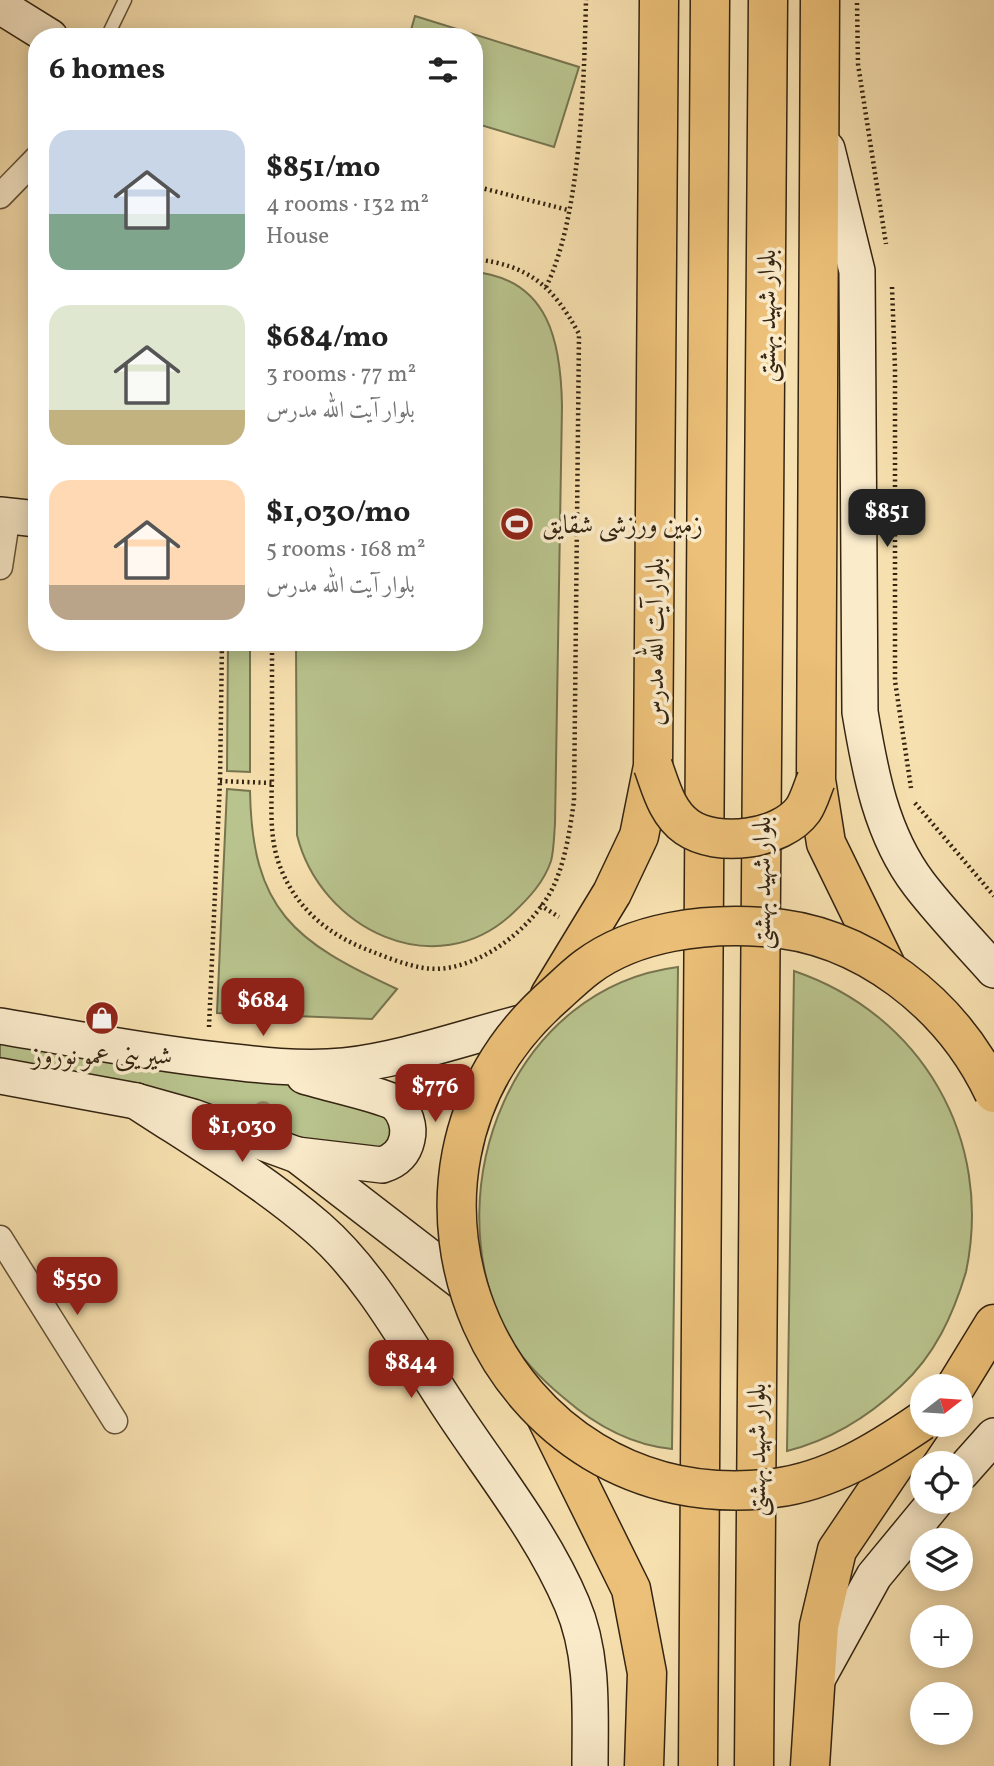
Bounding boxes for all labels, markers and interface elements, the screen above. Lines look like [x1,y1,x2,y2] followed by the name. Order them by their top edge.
[49,49,165,91] text: 6 homes
[424,51,462,89] icon: filters
[266,147,380,189] text: $851/mo
[105,158,189,242] icon: home
[266,189,429,221] text: 4 rooms · 132 m²
[266,221,329,253] text: House
[750,249,786,383] street label: بلوار شهید بهشتی
[266,317,388,359] text: $684/mo
[105,333,189,417] icon: home
[266,359,416,391] text: 3 rooms · 77 m²
[266,395,415,427] text: بلوار آیت الله مدرس
[846,490,928,549] pin: $851
[266,492,410,534] text: $1,030/mo
[864,496,910,528] text: $851
[498,505,536,543] sports icon: زمین ورزشی شقایق
[105,508,189,592] icon: home
[542,508,703,544] place label: زمین ورزشی شقایق
[266,534,425,566] text: 5 rooms · 168 m²
[634,558,674,726] street label: بلوار آیت الله مدرس
[266,570,415,602] text: بلوار آیت الله مدرس
[745,816,781,950] street label: بلوار شهید بهشتی
[222,978,304,1038] pin: $684
[237,985,289,1017] text: $684
[83,999,121,1037] shop icon: شیرینی عمو نوروز
[29,1039,172,1075] place label: شیرینی عمو نوروز
[394,1064,476,1124] pin: $776
[411,1071,459,1103] text: $776
[185,1104,299,1164] pin: $1,030
[208,1111,276,1143] text: $1,030
[36,1258,118,1317] pin: $550
[53,1264,101,1296] text: $550
[370,1340,452,1400] pin: $844
[385,1347,437,1379] text: $844
[910,1374,973,1437] north arrow
[910,1374,973,1745] map controls
[740,1383,776,1517] street label: بلوار شهید بهشتی
[910,1451,973,1514] button: locate
[910,1528,973,1591] button: layers
[910,1605,973,1668] button: +
[910,1682,973,1745] button: −

